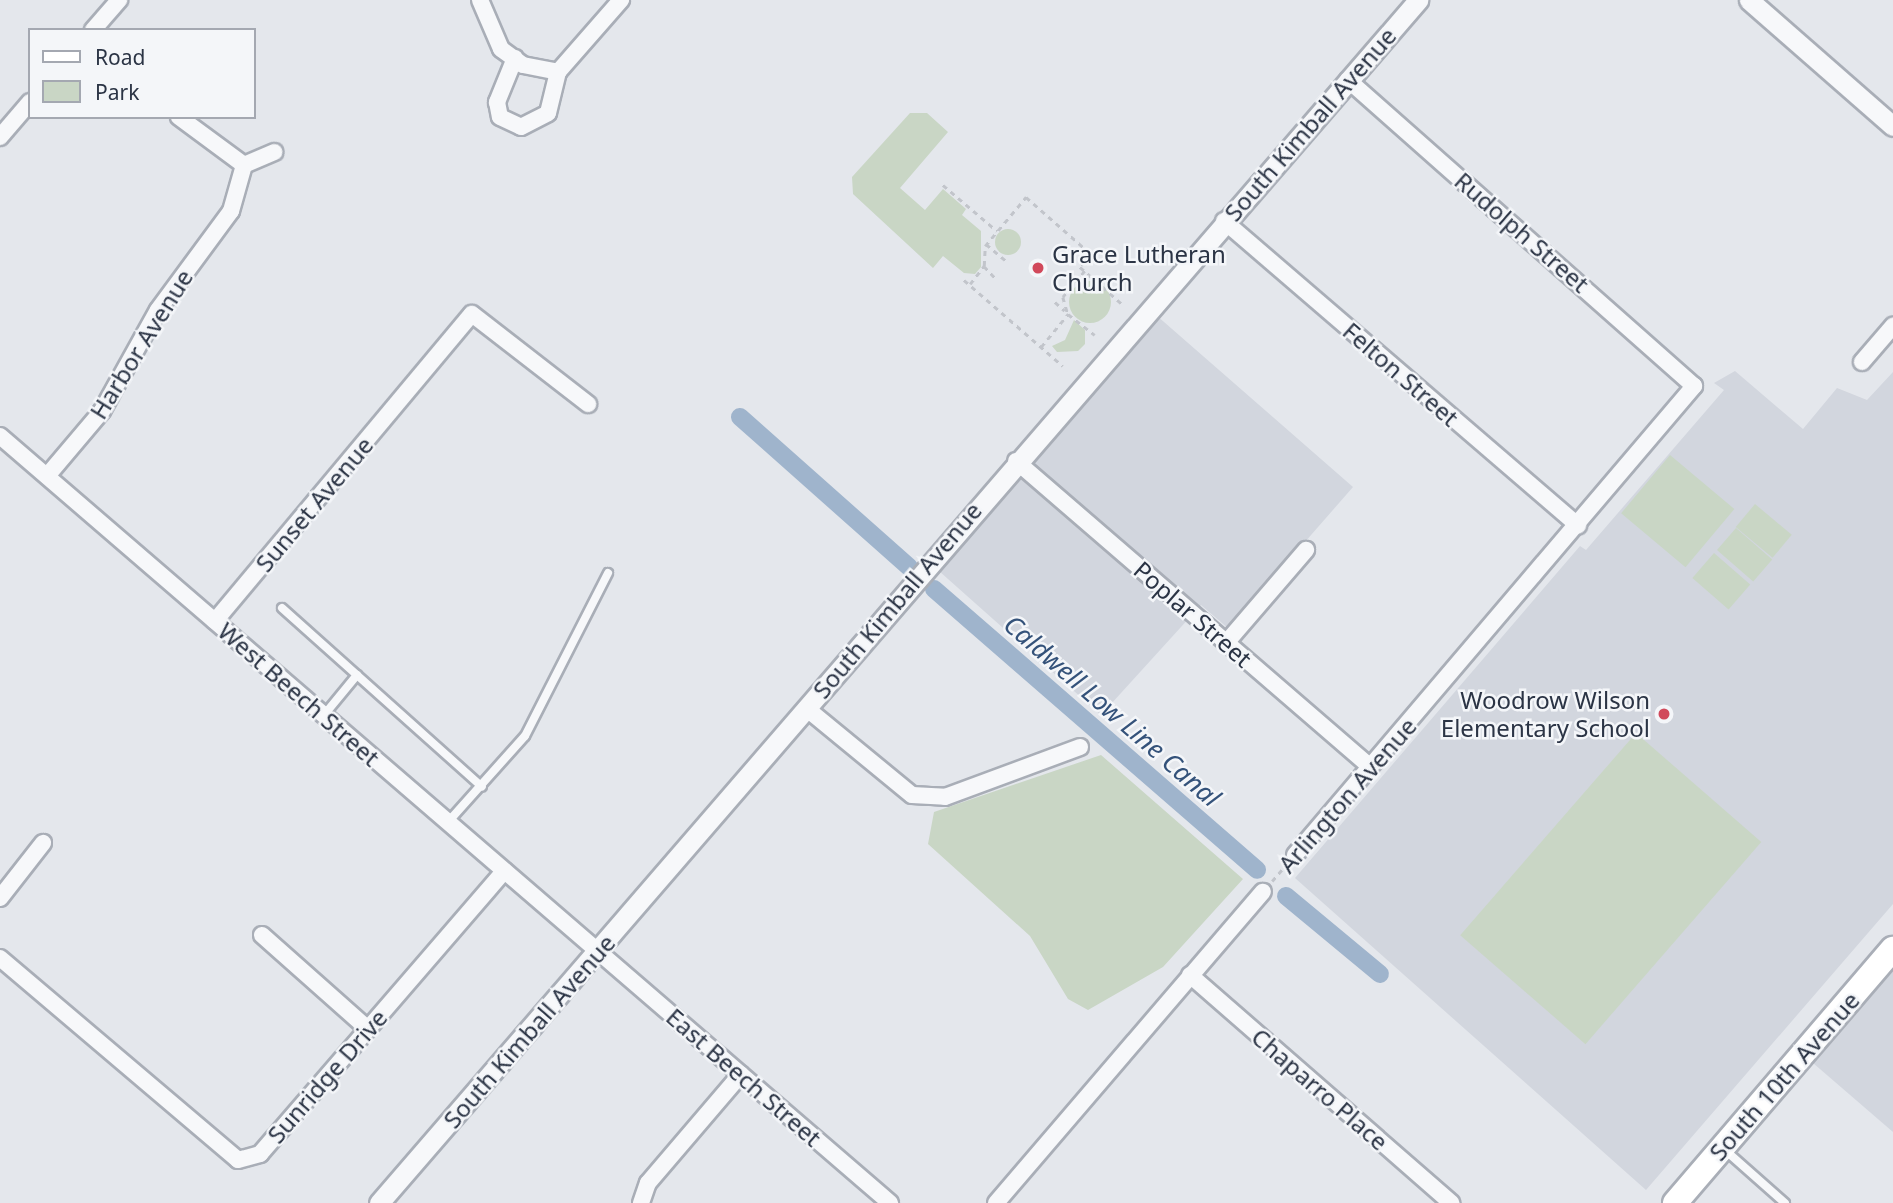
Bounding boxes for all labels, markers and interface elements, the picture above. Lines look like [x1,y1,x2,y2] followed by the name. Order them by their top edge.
[1218,21,1402,227] street label: South Kimball Avenue
[28,28,256,119] legend
[95,43,145,71] text: Road
[95,78,139,106] text: Park
[1449,166,1595,298] street label: Rudolph Street
[1052,240,1226,296] place label: Grace Lutheran Church
[1030,260,1046,276] marker: Grace Lutheran Church
[84,264,198,424] street label: Harbor Avenue
[1337,316,1465,432] street label: Felton Street
[249,431,379,577] street label: Sunset Avenue
[807,496,987,704] street label: South Kimball Avenue
[1128,555,1258,673] street label: Poplar Street
[997,609,1227,813] water label: Caldwell Low Line Canal
[213,616,385,772] street label: West Beech Street
[1441,686,1650,742] place label: Woodrow Wilson Elementary School
[1656,706,1672,722] marker: Woodrow Wilson Elementary School
[1272,712,1422,878] street label: Arlington Avenue
[437,928,621,1134] street label: South Kimball Avenue
[1703,986,1865,1166] street label: South 10th Avenue
[661,1002,827,1152] street label: East Beech Street
[261,1003,393,1149] street label: Sunridge Drive
[1246,1022,1394,1156] street label: Chaparro Place

